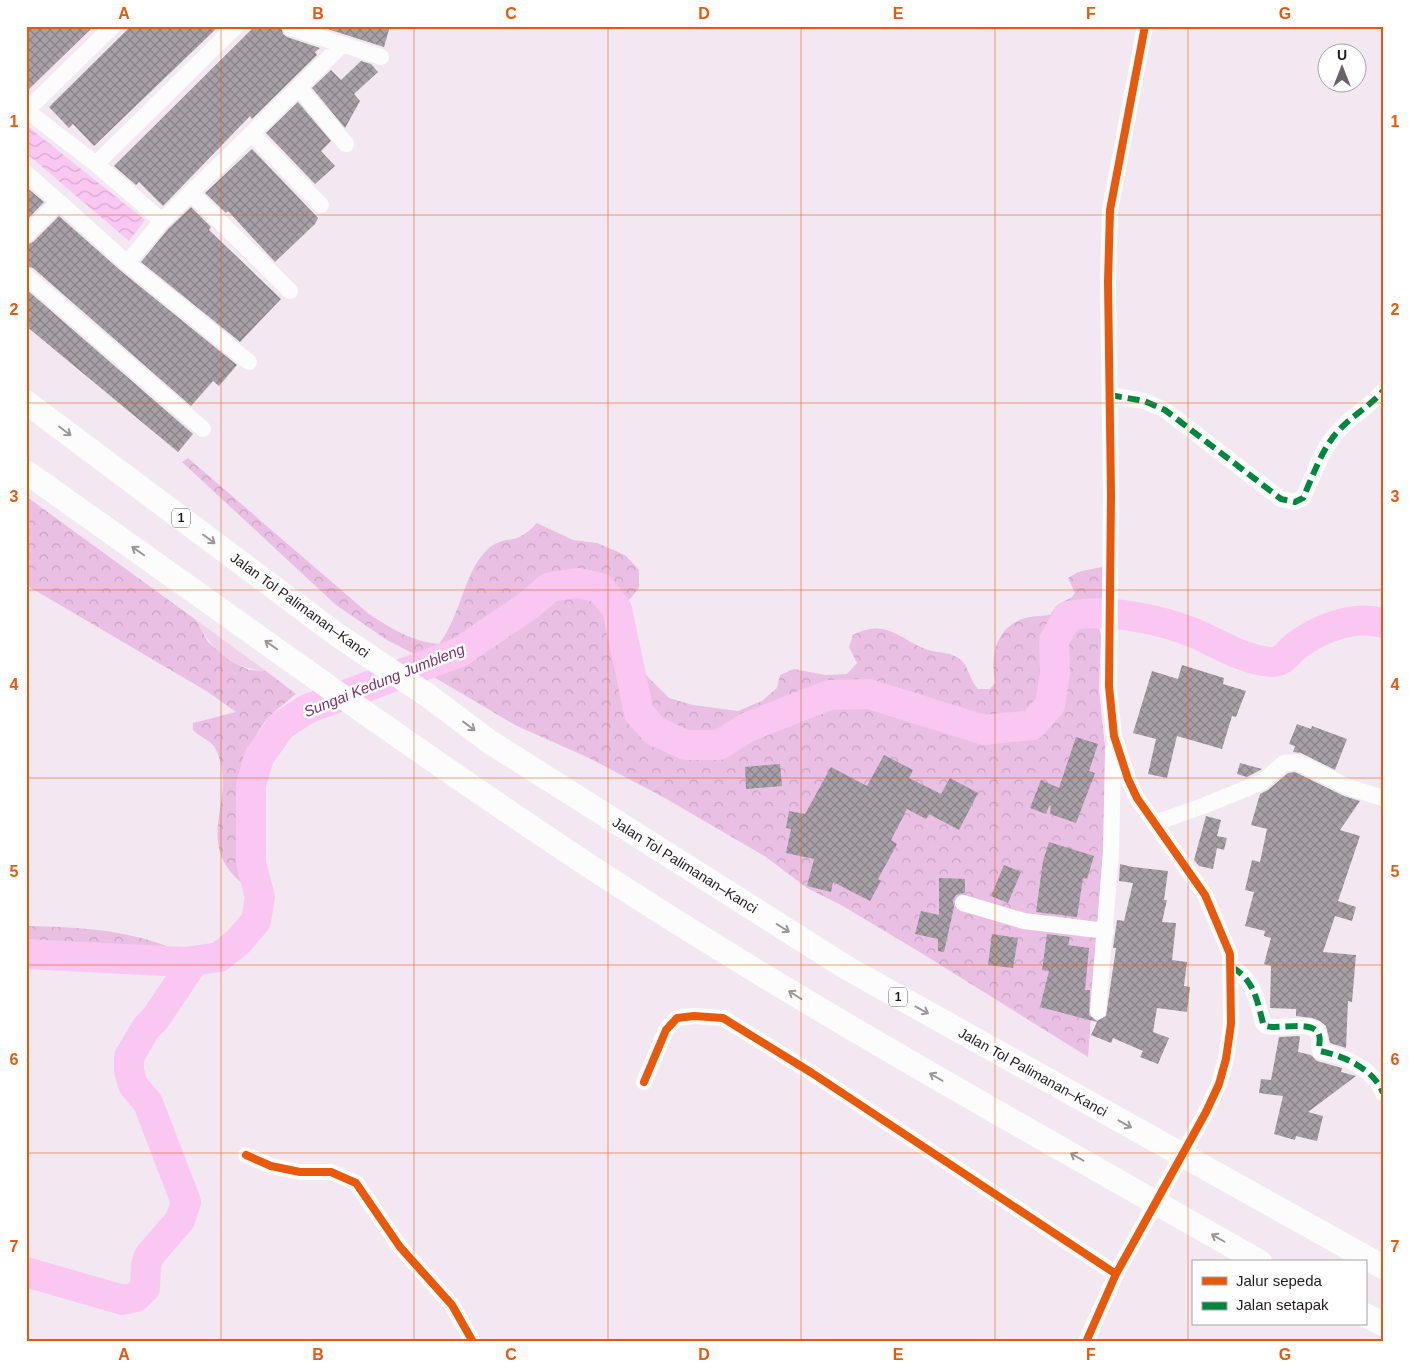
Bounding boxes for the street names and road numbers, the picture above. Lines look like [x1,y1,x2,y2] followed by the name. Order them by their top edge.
[172,508,190,528] road number: 1
[227,549,373,661] street label: Jalan Tol Palimanan–Kanci
[610,814,760,916] street label: Jalan Tol Palimanan–Kanci
[889,988,907,1006] road number: 1
[956,1024,1110,1120] street label: Jalan Tol Palimanan–Kanci

